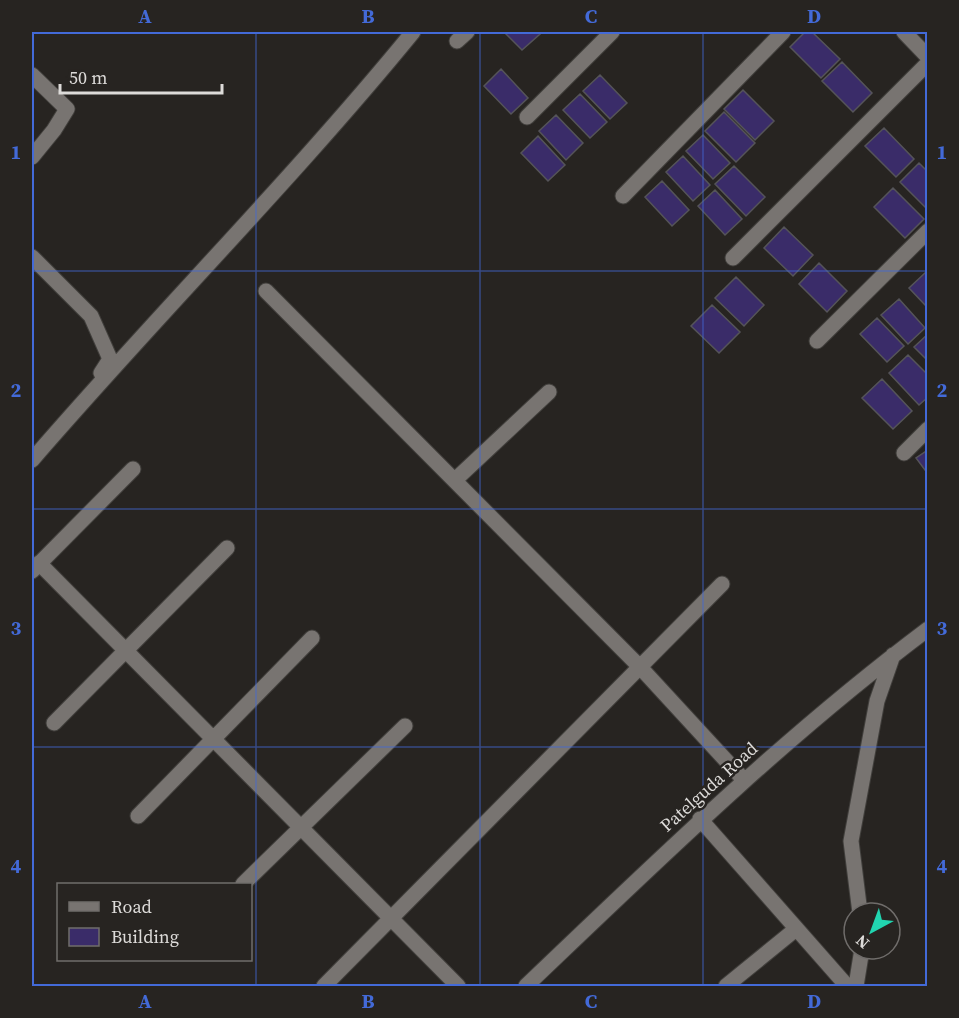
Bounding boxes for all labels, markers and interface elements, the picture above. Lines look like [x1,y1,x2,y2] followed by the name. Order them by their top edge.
[138,2,152,30] text: A
[361,2,375,30] text: B
[585,2,597,30] text: C
[807,2,821,30] text: D
[60,57,222,95] scale bar
[69,65,107,90] text: 50 m
[11,138,21,166] text: 1
[937,138,947,166] text: 1
[11,376,22,404] text: 2
[937,376,948,404] text: 2
[11,614,22,642] text: 3
[937,614,948,642] text: 3
[654,736,763,837] street label: Patelguda Road
[11,852,22,880] text: 4
[937,852,948,880] text: 4
[57,883,252,961] legend
[111,894,152,919] text: Road
[842,901,902,961] north arrow
[111,924,179,949] text: Building
[850,930,874,954] text: N
[138,987,152,1015] text: A
[361,987,375,1015] text: B
[585,987,597,1015] text: C
[807,987,821,1015] text: D

